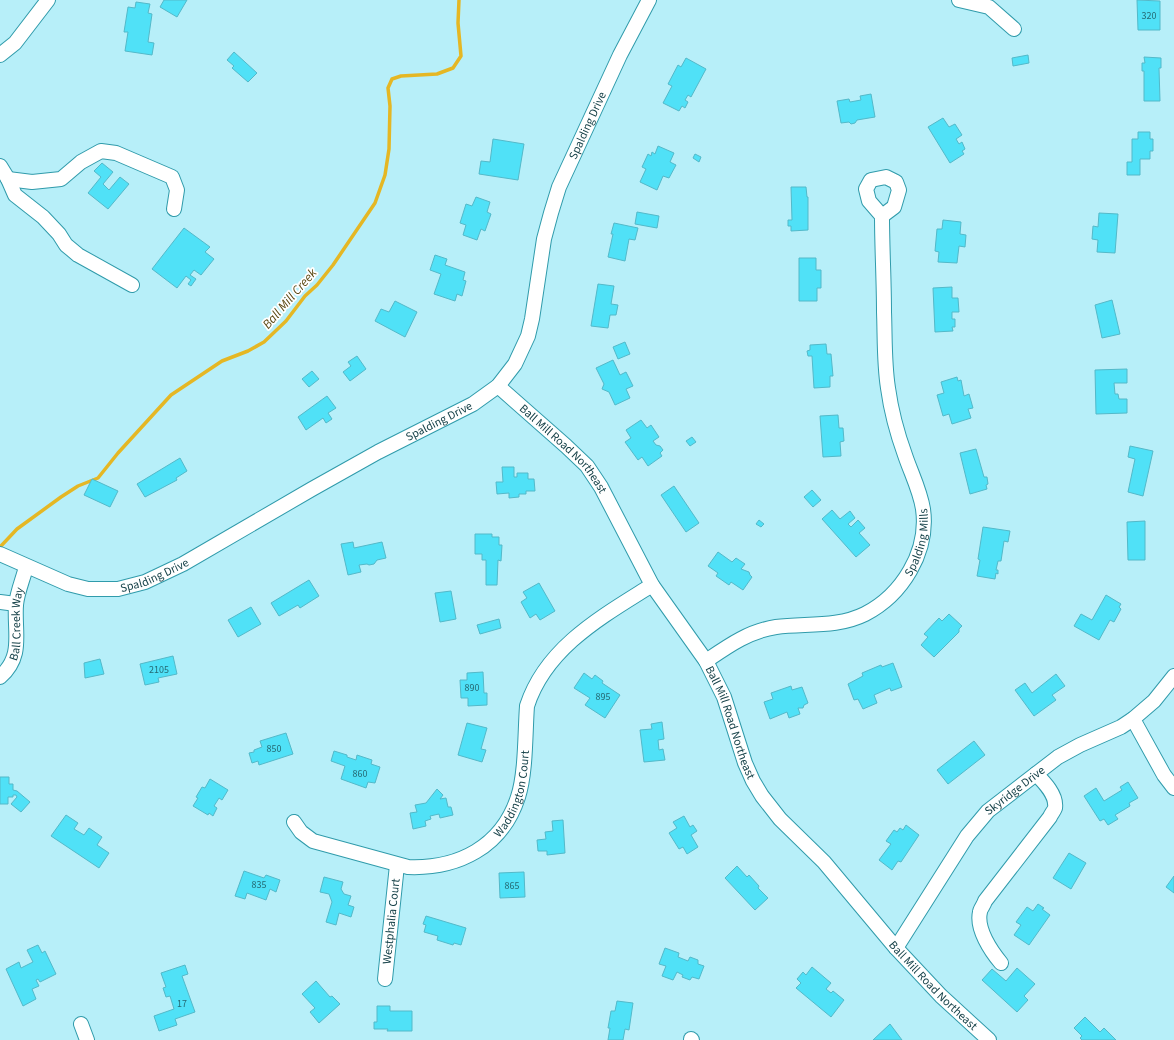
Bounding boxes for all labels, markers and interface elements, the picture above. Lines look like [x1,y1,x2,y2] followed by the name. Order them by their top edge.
[1142,9,1156,23] house number: 320
[565,89,611,162] street label: Spalding Drive
[258,264,322,333] water label: Ball Mill Creek
[403,398,475,446] street label: Spalding Drive
[515,401,611,496] street label: Ball Mill Road Northeast
[901,508,933,580] street label: Spalding Mills
[119,554,192,597] street label: Spalding Drive
[5,585,29,663] street label: Ball Creek Way
[149,663,169,677] house number: 2105
[701,663,759,782] street label: Ball Mill Road Northeast
[465,681,479,695] house number: 890
[596,690,610,704] house number: 895
[267,742,281,756] house number: 850
[490,750,534,841] street label: Waddington Court
[981,762,1049,820] street label: Skyridge Drive
[353,767,367,781] house number: 860
[252,878,266,892] house number: 835
[379,878,405,965] street label: Westphalia Court
[505,879,519,893] house number: 865
[885,937,981,1034] street label: Ball Mill Road Northeast
[177,997,187,1011] house number: 17

